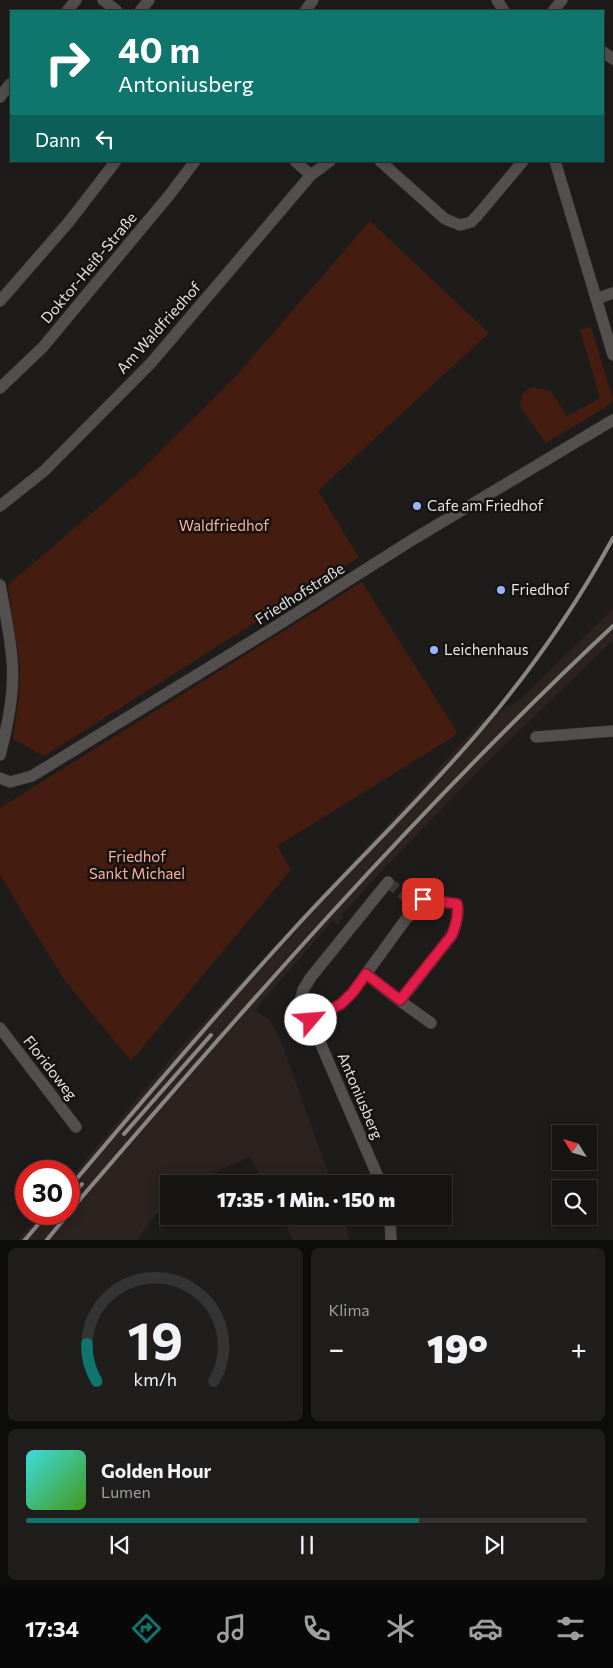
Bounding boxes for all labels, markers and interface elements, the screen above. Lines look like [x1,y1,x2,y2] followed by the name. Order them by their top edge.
[118,27,200,70] text: 40 m
[35,30,100,95] icon: right
[118,70,254,97] text: Antoniusberg
[91,125,119,153] icon: left
[35,128,81,151] text: Dann
[37,208,140,327] street label: Doktor-Heiß-Straße
[112,278,204,377] street label: Am Waldfriedhof
[427,496,544,514] place label: Cafe am Friedhof
[411,500,423,512] marker: Cafe am Friedhof
[179,516,269,534] park label: Waldfriedhof
[252,559,347,628] street label: Friedhofstraße
[511,580,569,598] place label: Friedhof
[495,584,507,596] marker: Friedhof
[444,640,529,658] place label: Leichenhaus
[428,644,440,656] marker: Leichenhaus
[89,847,185,882] park label: Friedhof Sankt Michael
[402,878,444,920] pin
[409,885,437,913] icon: arrive
[284,993,336,1045] position arrow
[20,1032,81,1103] street label: Floridoweg
[335,1050,387,1142] street label: Antoniusberg
[552,1125,598,1170] north arrow
[552,1125,597,1225] map controls
[15,1160,80,1225] speed limit sign: 30
[552,1180,597,1225] button: search
[217,1188,395,1211] text: 17:35 · 1 Min. · 150 m
[329,1300,370,1319] text: Klima
[127,1307,183,1371] text: 19
[427,1324,488,1371] text: 19°
[329,1331,344,1365] text: −
[571,1331,587,1365] text: +
[134,1368,177,1390] text: km/h
[101,1459,211,1482] text: Golden Hour
[101,1482,151,1501] text: Lumen
[106,1531,134,1559] icon: previous
[293,1531,321,1559] icon: pause
[480,1531,508,1559] icon: next
[129,1611,164,1646] icon: directions
[214,1611,249,1646] icon: music
[299,1611,334,1646] icon: phone
[383,1611,418,1646] icon: climate
[468,1611,503,1646] icon: car
[553,1611,588,1646] icon: filters
[25,1615,79,1642] text: 17:34

